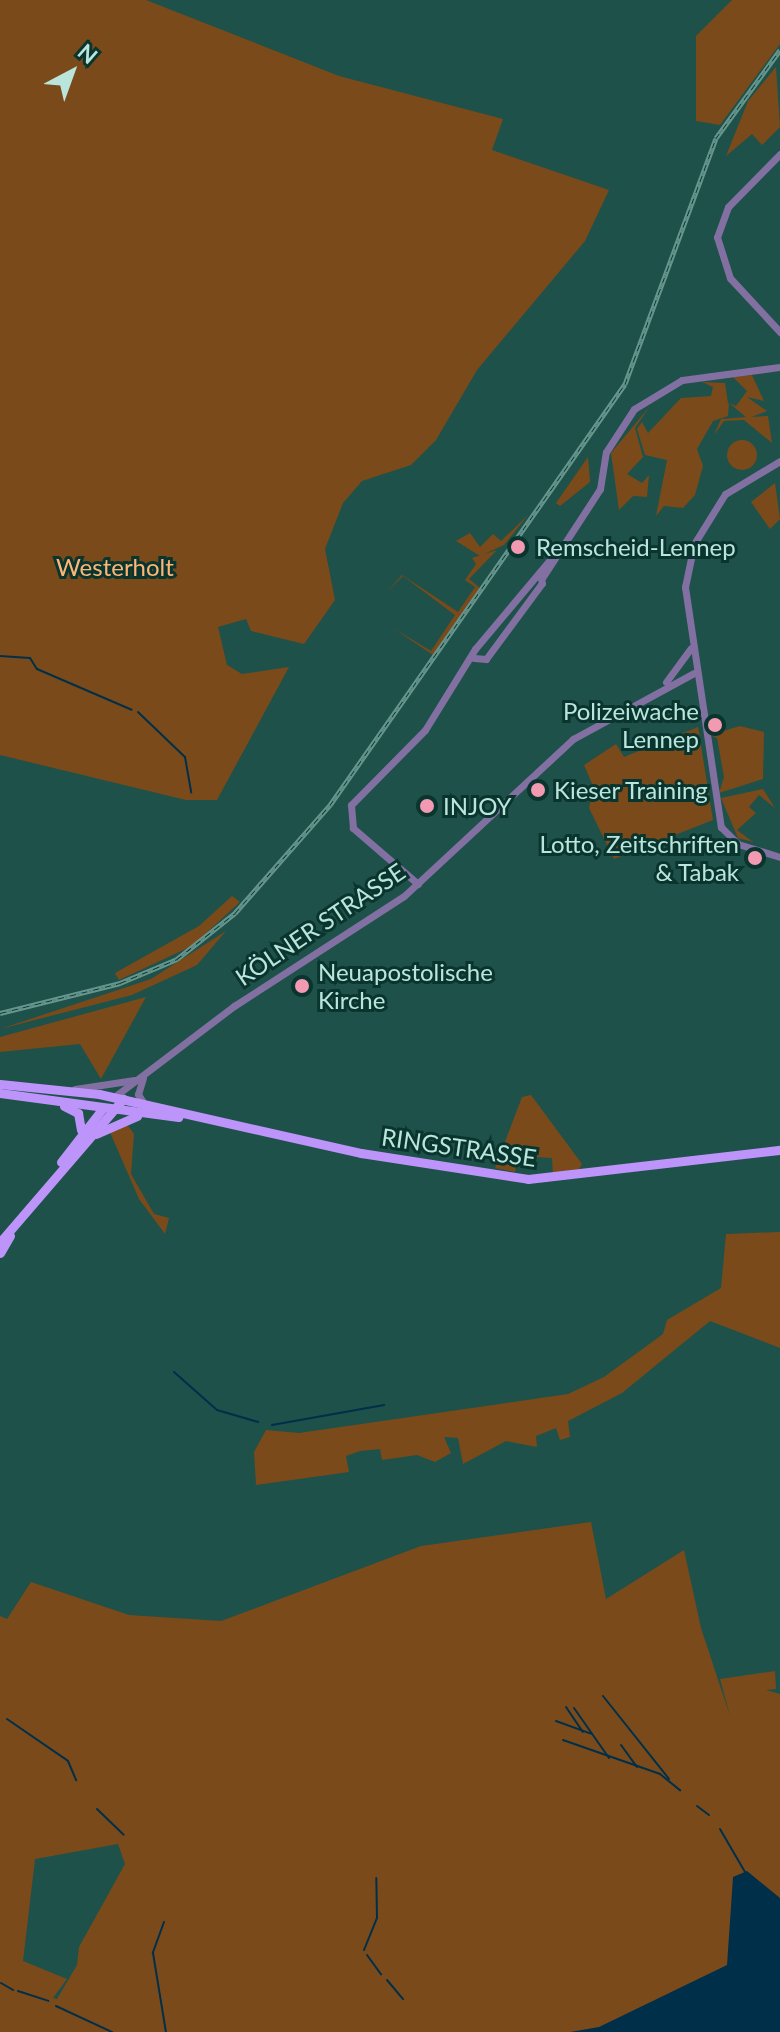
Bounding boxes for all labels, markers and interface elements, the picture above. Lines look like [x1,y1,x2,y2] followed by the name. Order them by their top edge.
[32,32,112,112] north arrow
[73,38,103,69] text: N
[536,533,736,561] place label: Remscheid-Lennep
[507,536,529,558] marker: Remscheid-Lennep
[56,553,174,581] park label: Westerholt
[563,697,699,753] place label: Polizeiwache Lennep
[706,716,724,734] marker: Polizeiwache Lennep
[554,776,709,804] place label: Kieser Training
[529,781,547,799] marker: Kieser Training
[443,792,511,820] place label: INJOY
[418,797,436,815] marker: INJOY
[540,830,739,886] place label: Lotto, Zeitschriften & Tabak
[746,849,764,867] marker: Lotto, Zeitschriften & Tabak
[230,857,410,991] street label: KÖLNER STRASSE
[318,958,493,1014] place label: Neuapostolische Kirche
[293,977,311,995] marker: Neuapostolische Kirche
[380,1122,538,1172] street label: RINGSTRASSE

